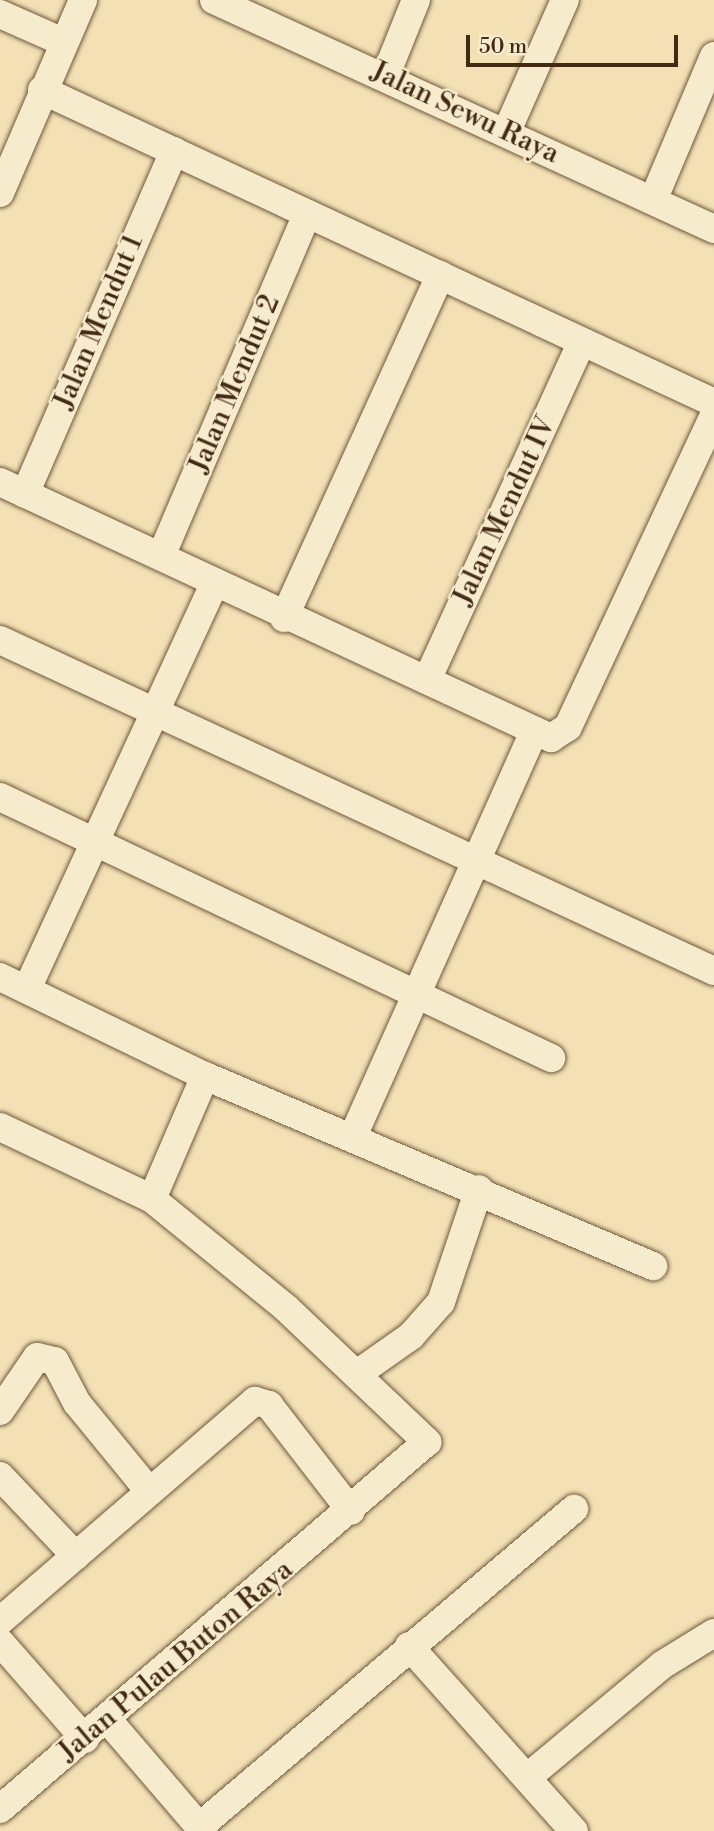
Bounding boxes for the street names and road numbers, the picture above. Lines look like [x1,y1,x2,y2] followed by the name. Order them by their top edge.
[366,55,564,171] street label: Jalan Sewu Raya
[47,230,151,414] street label: Jalan Mendut 1
[182,290,288,478] street label: Jalan Mendut 2
[447,411,563,611] street label: Jalan Mendut IV
[52,1553,300,1769] street label: Jalan Pulau Buton Raya

